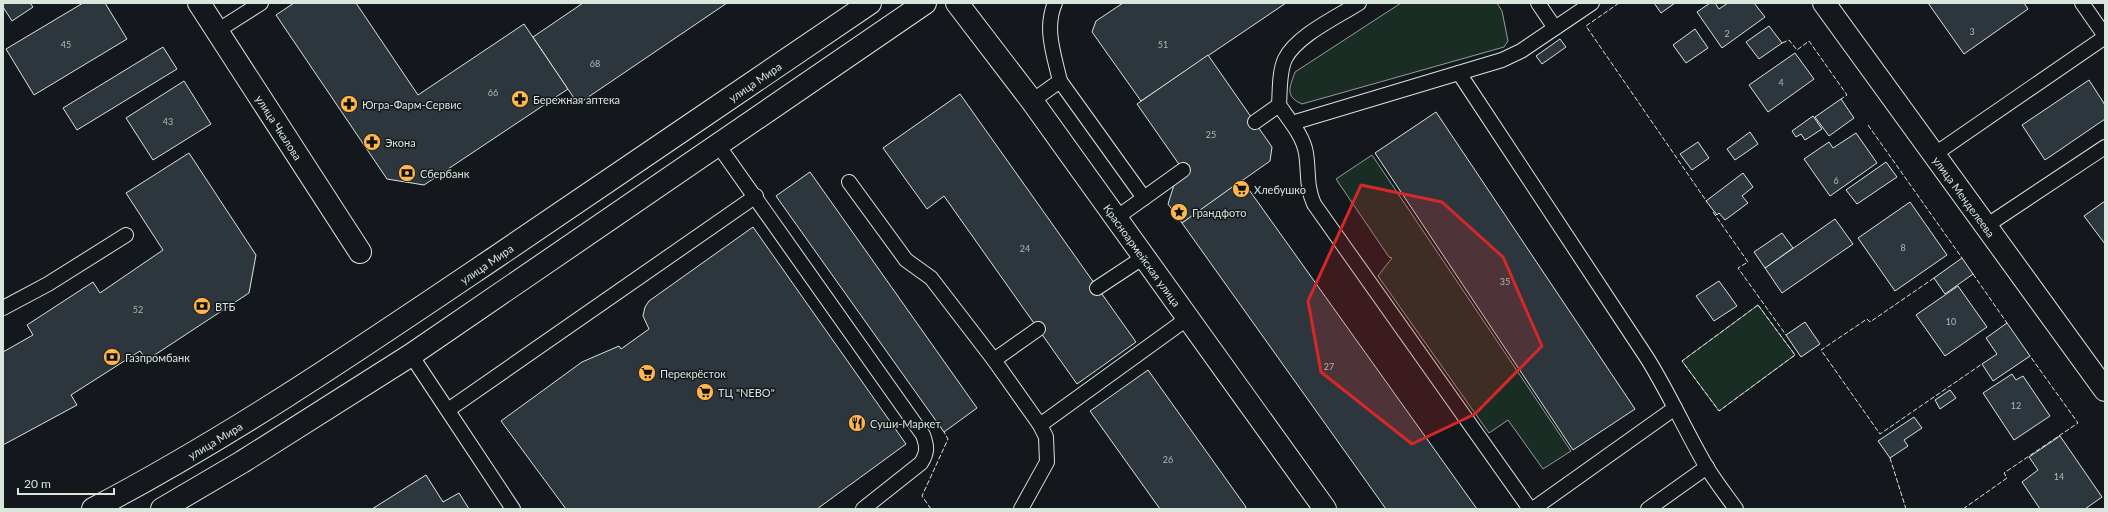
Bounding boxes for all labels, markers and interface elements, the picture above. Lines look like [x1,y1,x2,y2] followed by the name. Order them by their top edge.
[1969,26,1975,37] house number: 3
[1724,28,1730,39] house number: 2
[61,39,71,50] house number: 45
[1158,39,1168,50] house number: 51
[590,58,600,69] house number: 68
[726,59,784,104] street label: улица Мира
[1778,77,1784,88] house number: 4
[488,87,498,98] house number: 66
[510,89,530,109] pharmacy icon: Бережная аптека
[254,92,305,162] street label: улица Чкалова
[533,93,620,106] place label: Бережная аптека
[339,94,359,114] pharmacy icon: Югра-Фарм-Сервис
[362,98,462,111] place label: Югра-Фарм-Сервис
[163,116,173,127] house number: 43
[1206,129,1216,140] house number: 25
[362,132,382,152] pharmacy icon: Экона
[385,136,416,149] place label: Экона
[1931,154,1998,239] street label: улица Менделеева
[397,163,417,183] bank icon: Сбербанк
[420,167,470,180] place label: Сбербанк
[1833,175,1839,186] house number: 6
[1231,179,1251,199] supermarket icon: Хлебушко
[1254,183,1306,196] place label: Хлебушко
[1101,201,1184,309] street label: Красноармейская улица
[1169,202,1189,222] place icon: Грандфото
[1192,206,1247,219] place label: Грандфото
[457,241,515,286] street label: улица Мира
[1900,242,1906,253] house number: 8
[1020,243,1030,254] house number: 24
[1500,276,1510,287] house number: 35
[192,296,212,316] bank icon: ВТБ
[215,300,235,313] place label: ВТБ
[133,304,143,315] house number: 52
[1946,316,1956,327] house number: 10
[102,347,122,367] bank icon: Газпромбанк
[125,351,190,364] place label: Газпромбанк
[1324,361,1334,372] house number: 27
[637,363,657,383] supermarket icon: Перекрёсток
[660,367,726,380] place label: Перекрёсток
[695,382,715,402] supermarket icon: ТЦ "NEBO"
[718,386,775,399] place label: ТЦ "NEBO"
[2011,400,2021,411] house number: 12
[847,413,867,433] restaurant icon: Суши-Маркет
[870,417,941,430] place label: Суши-Маркет
[185,419,244,461] street label: улица Мира
[1163,454,1173,465] house number: 26
[18,470,114,496] scale bar
[2054,471,2064,482] house number: 14
[24,476,51,491] text: 20 m

